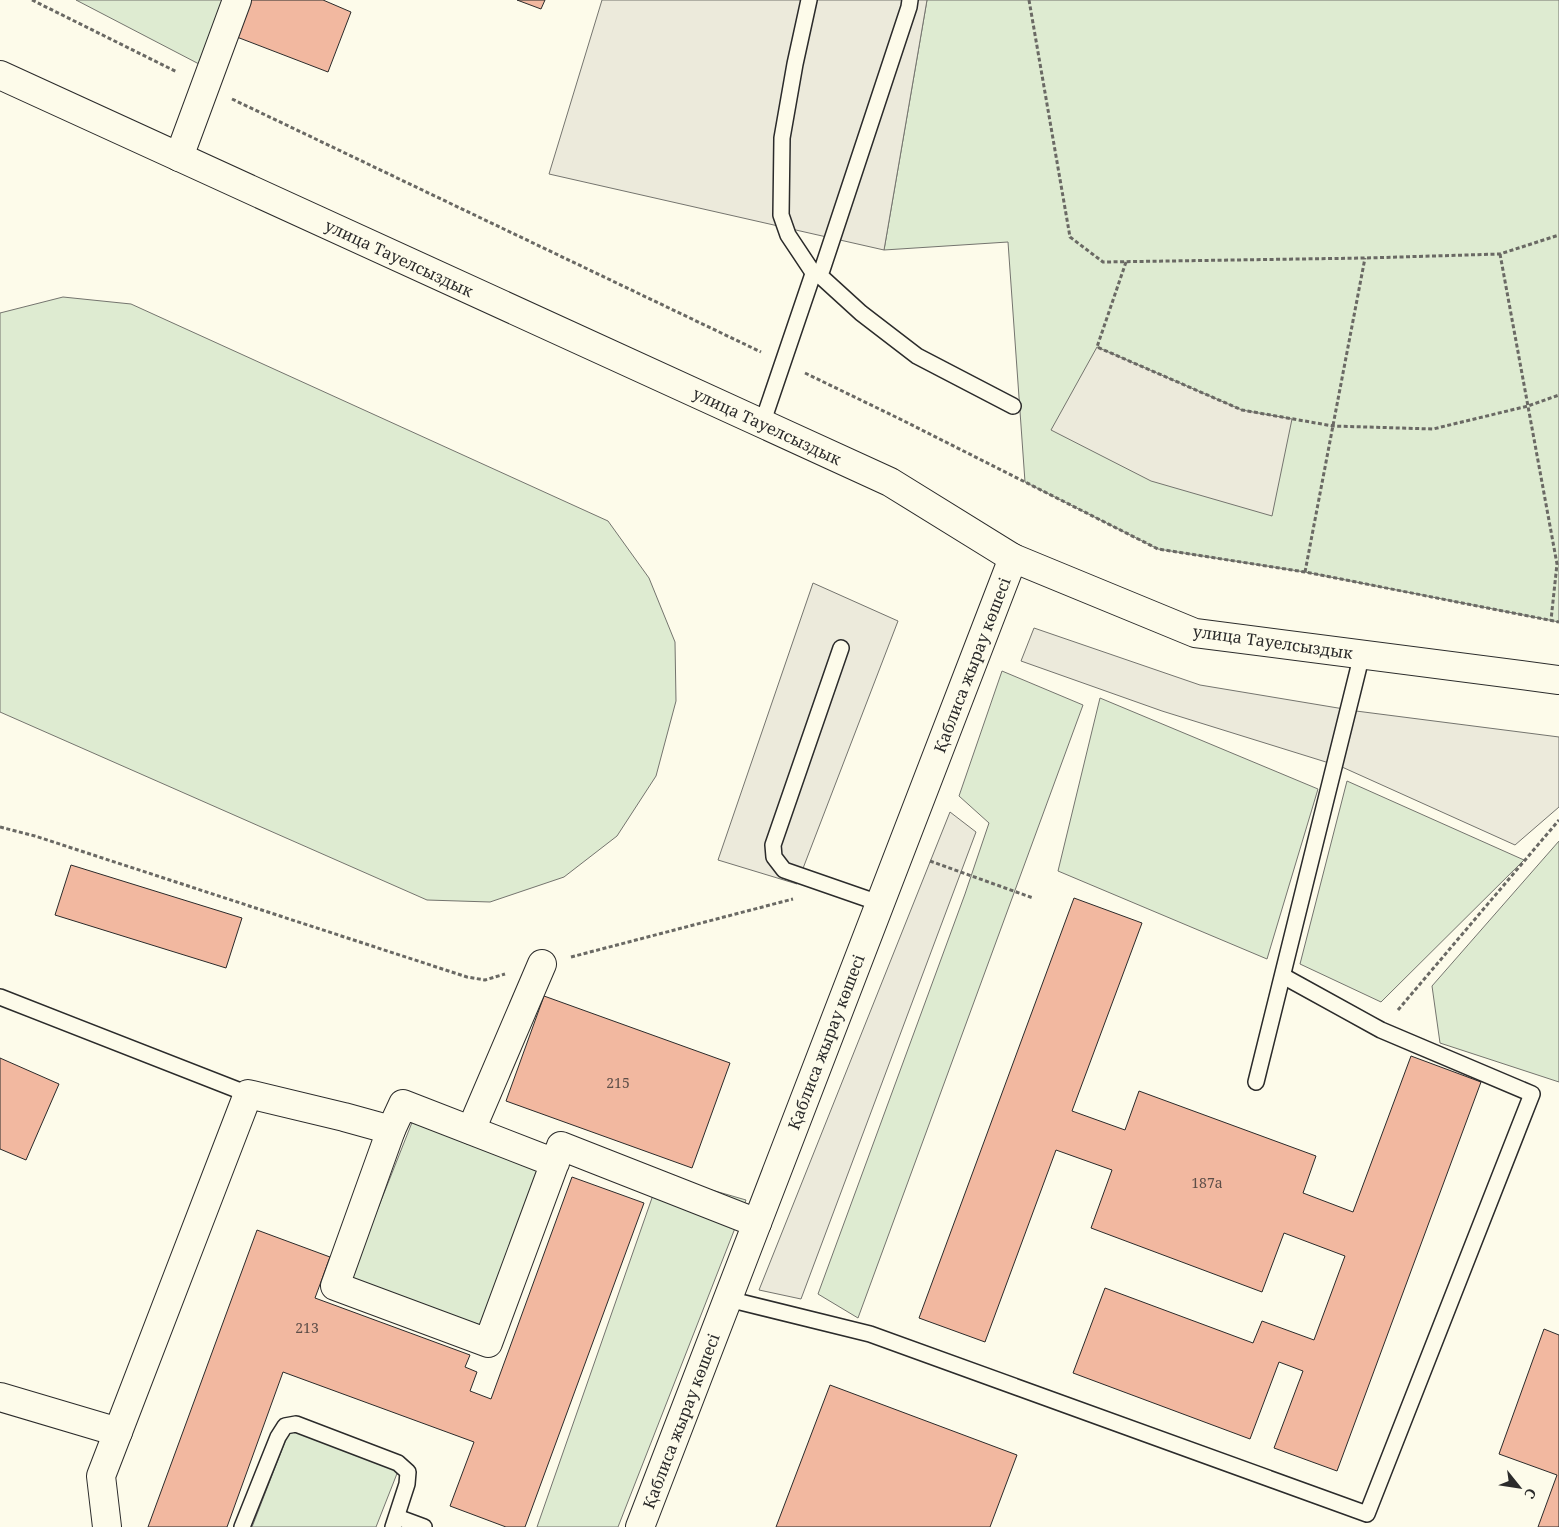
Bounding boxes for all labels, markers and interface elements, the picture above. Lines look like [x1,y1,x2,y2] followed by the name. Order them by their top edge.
[321,214,477,302] street label: улица Тауелсыздык
[689,382,845,470] street label: улица Тауелсыздык
[928,574,1016,756] street label: Қаблиса жырау көшесі
[1192,620,1355,664] street label: улица Тауелсыздык
[782,951,870,1133] street label: Қаблиса жырау көшесі
[606,1073,630,1092] house number: 215
[1191,1173,1223,1192] house number: 187а
[295,1318,319,1337] house number: 213
[637,1330,725,1512] street label: Қаблиса жырау көшесі
[1494,1462,1544,1512] north arrow
[1520,1485,1541,1502] text: С

